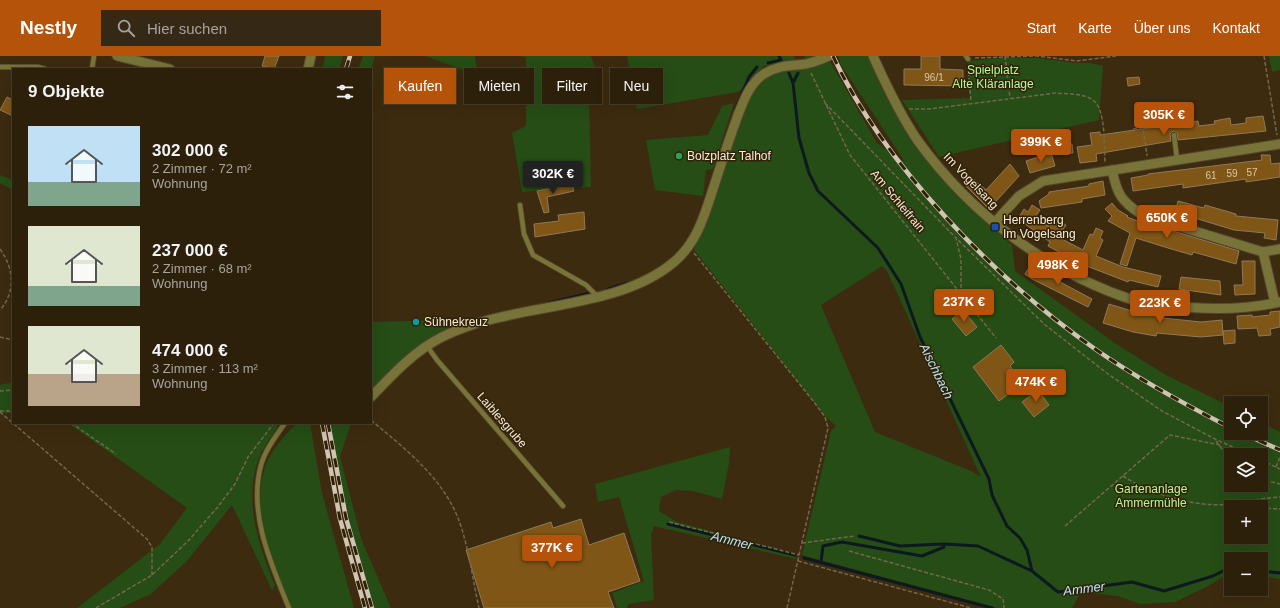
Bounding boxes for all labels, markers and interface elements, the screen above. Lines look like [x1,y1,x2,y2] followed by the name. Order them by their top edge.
[101,10,381,46] search box
[20,17,77,38] text: Nestly
[115,17,137,39] icon: search
[147,20,227,37] text: Hier suchen
[1027,20,1056,36] text: Start
[1078,20,1112,36] text: Karte
[1134,20,1191,36] text: Über uns
[1213,20,1260,36] text: Kontakt
[952,63,1034,91] park label: Spielplatz Alte Kläranlage
[384,68,456,104] chip: Kaufen
[464,68,534,104] chip: Mieten
[542,68,602,104] chip: Filter
[610,68,663,104] chip: Neu
[924,72,944,83] house number: 96/1
[334,81,356,103] icon: filters
[28,82,105,101] text: 9 Objekte
[1131,102,1197,136] pin: 305K €
[1143,107,1185,122] text: 305K €
[1008,129,1074,163] pin: 399K €
[1020,134,1062,149] text: 399K €
[152,141,228,160] text: 302 000 €
[60,142,108,190] icon: home
[687,149,771,163] place label: Bolzplatz Talhof
[941,150,1001,212] street label: Im Vogelsang
[674,151,684,161] marker: Bolzplatz Talhof
[152,161,252,176] text: 2 Zimmer · 72 m²
[520,161,586,195] pin: 302K €
[532,166,574,181] text: 302K €
[868,167,928,235] street label: Am Schleifrain
[1246,167,1258,178] house number: 57
[1226,168,1238,179] house number: 59
[1205,170,1217,181] house number: 61
[152,176,207,191] text: Wohnung
[1134,205,1200,239] pin: 650K €
[1146,210,1188,225] text: 650K €
[1003,213,1076,241] place label: Herrenberg Im Vogelsang
[990,222,1000,232] marker: Herrenberg Im Vogelsang
[152,241,228,260] text: 237 000 €
[60,242,108,290] icon: home
[1025,252,1091,286] pin: 498K €
[1037,257,1079,272] text: 498K €
[152,261,252,276] text: 2 Zimmer · 68 m²
[152,276,207,291] text: Wohnung
[931,289,997,323] pin: 237K €
[1127,290,1193,324] pin: 223K €
[943,294,985,309] text: 237K €
[1139,295,1181,310] text: 223K €
[424,315,488,329] place label: Sühnekreuz
[411,317,421,327] marker: Sühnekreuz
[916,340,956,401] water label: Aischbach
[152,341,228,360] text: 474 000 €
[60,342,108,390] icon: home
[152,361,258,376] text: 3 Zimmer · 113 m²
[1003,369,1069,403] pin: 474K €
[1015,374,1057,389] text: 474K €
[152,376,207,391] text: Wohnung
[474,389,530,451] street label: Laiblesgrube
[1224,396,1268,596] map controls
[1224,396,1268,440] button: locate
[1224,448,1268,492] button: layers
[1115,482,1188,510] park label: Gartenanlage Ammermühle
[1224,500,1268,544] button: +
[709,528,755,553] water label: Ammer
[519,535,585,569] pin: 377K €
[531,540,573,555] text: 377K €
[1224,552,1268,596] button: −
[1061,578,1106,599] water label: Ammer

